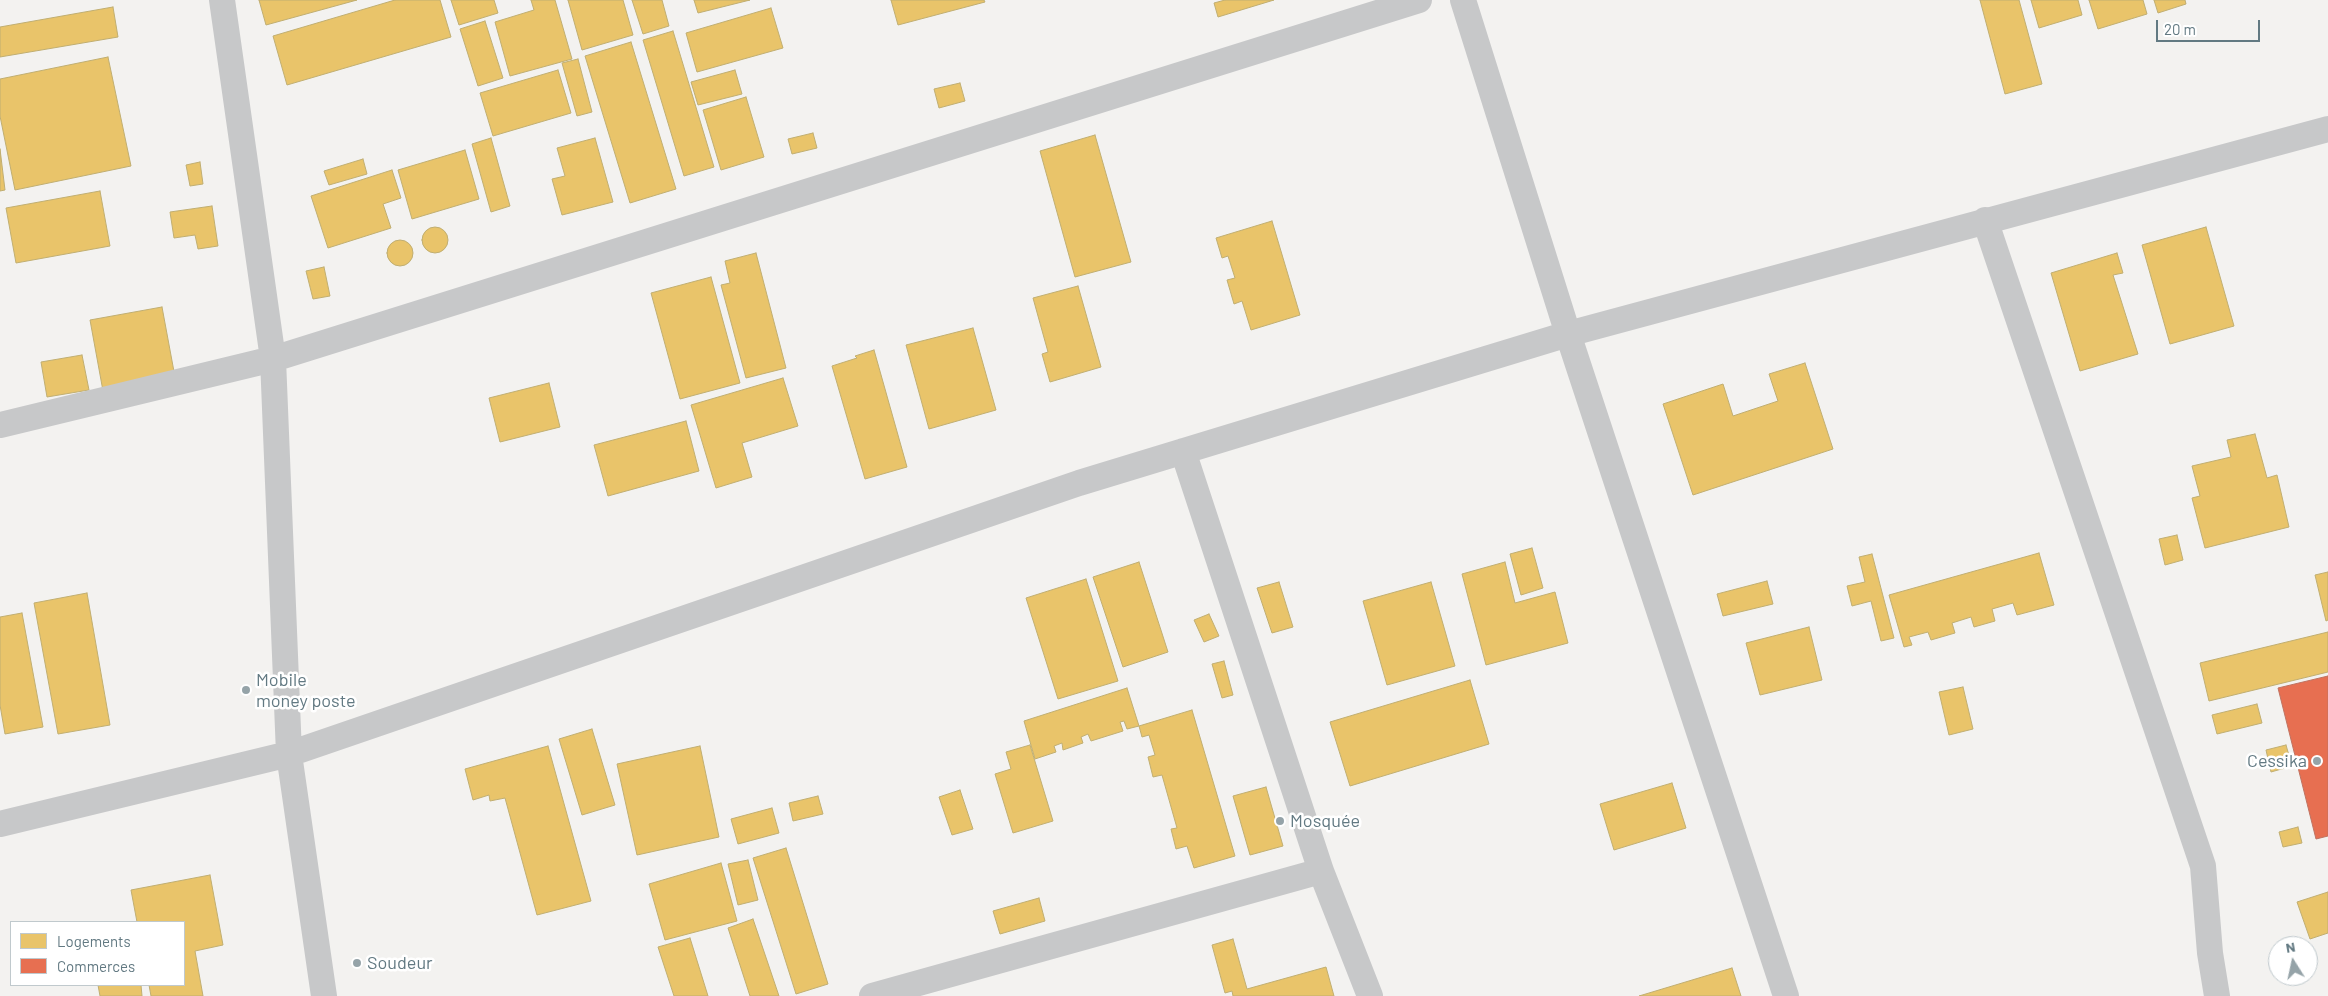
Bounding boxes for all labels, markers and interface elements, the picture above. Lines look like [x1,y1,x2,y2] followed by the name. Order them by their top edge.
[2158,10,2262,42] scale bar
[2164,20,2196,38] text: 20 m
[256,669,356,712] place label: Mobile money poste
[240,684,252,696] marker: Mobile money poste
[2247,750,2307,772] place label: Cessika
[2311,755,2323,767] marker: Cessika
[1290,810,1360,832] place label: Mosquée
[1274,815,1286,827] marker: Mosquée
[10,921,185,986] legend
[57,932,131,950] text: Logements
[2268,936,2318,986] north arrow
[2284,938,2297,956] text: N
[367,952,433,974] place label: Soudeur
[57,957,135,975] text: Commerces
[351,957,363,969] marker: Soudeur

